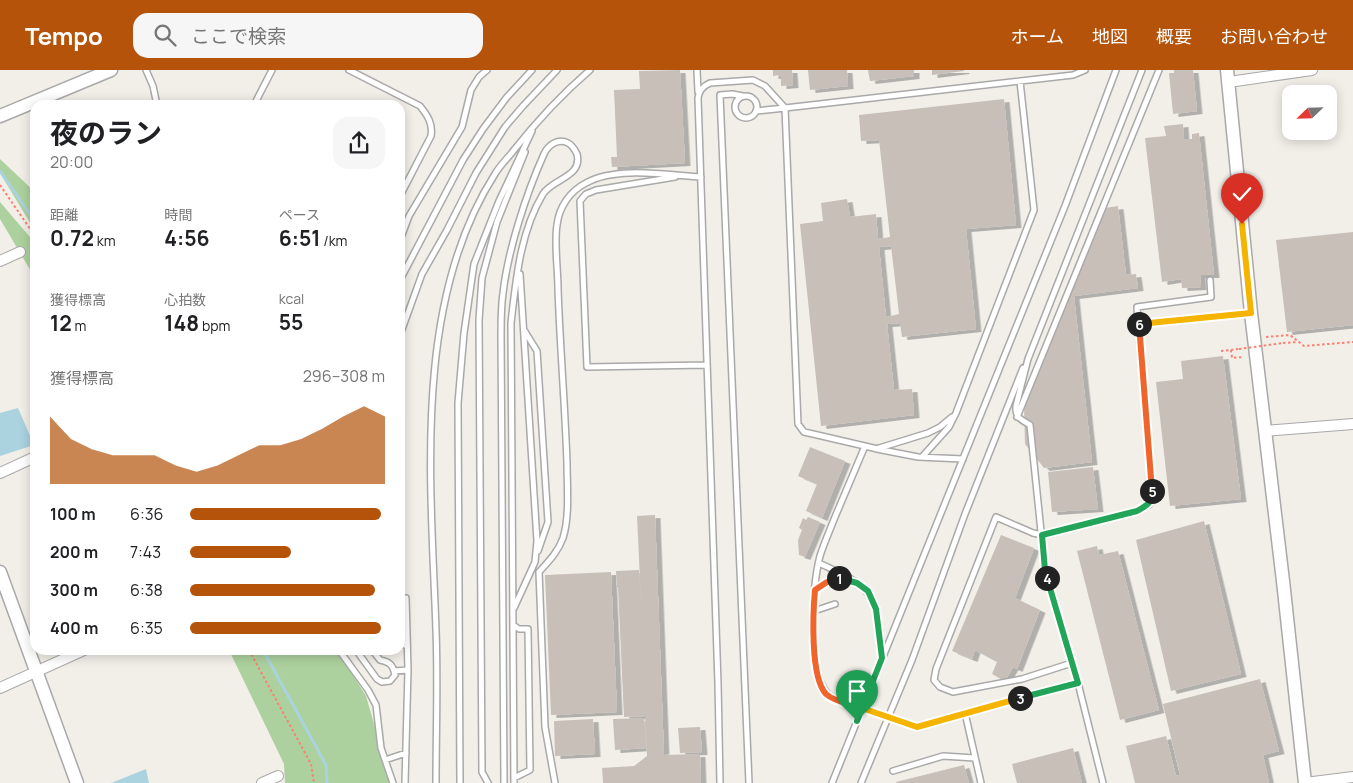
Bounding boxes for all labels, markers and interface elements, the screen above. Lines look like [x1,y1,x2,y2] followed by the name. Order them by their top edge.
[133,13,483,58] search box
[25,19,103,52] text: Tempo
[151,21,179,49] icon: search
[191,23,286,49] text: ここで検索
[1011,24,1064,48] text: ホーム
[1092,24,1128,48] text: 地図
[1156,24,1192,48] text: 概要
[1220,24,1328,48] text: お問い合わせ
[1282,85,1338,140] north arrow
[1282,85,1337,140] map controls
[50,113,162,151] text: 夜のラン
[333,117,385,169] button: share
[50,151,93,173] text: 20:00
[1221,173,1263,224] pin
[1228,180,1256,208] icon: check
[50,205,78,224] text: 距離
[164,205,192,224] text: 時間
[279,205,320,224] text: ペース
[50,224,94,252] text: 0.72
[164,224,210,252] text: 4:56
[279,224,320,252] text: 6:51
[94,231,116,250] text: km
[320,231,347,250] text: /km
[279,289,304,308] text: kcal
[50,290,106,309] text: 獲得標高
[164,290,206,309] text: 心拍数
[279,308,303,336] text: 55
[50,309,72,337] text: 12
[164,309,199,337] text: 148
[1126,312,1152,336] pin: 6
[1135,315,1144,334] text: 6
[72,316,86,335] text: m
[199,316,230,335] text: bpm
[303,365,385,387] text: 296–308 m
[50,367,114,389] text: 獲得標高
[1140,478,1164,504] pin: 5
[1148,482,1157,501] text: 5
[50,503,96,525] text: 100 m
[130,503,164,525] text: 6:36
[50,541,98,563] text: 200 m
[130,541,161,563] text: 7:43
[826,566,852,590] pin: 1
[1034,566,1060,590] pin: 4
[836,569,843,588] text: 1
[1043,569,1052,588] text: 4
[50,579,98,601] text: 300 m
[130,579,163,601] text: 6:38
[50,617,98,639] text: 400 m
[130,617,163,639] text: 6:35
[836,670,878,721] pin
[843,677,871,705] icon: arrive
[1008,686,1032,710] pin: 3
[1016,689,1025,708] text: 3

